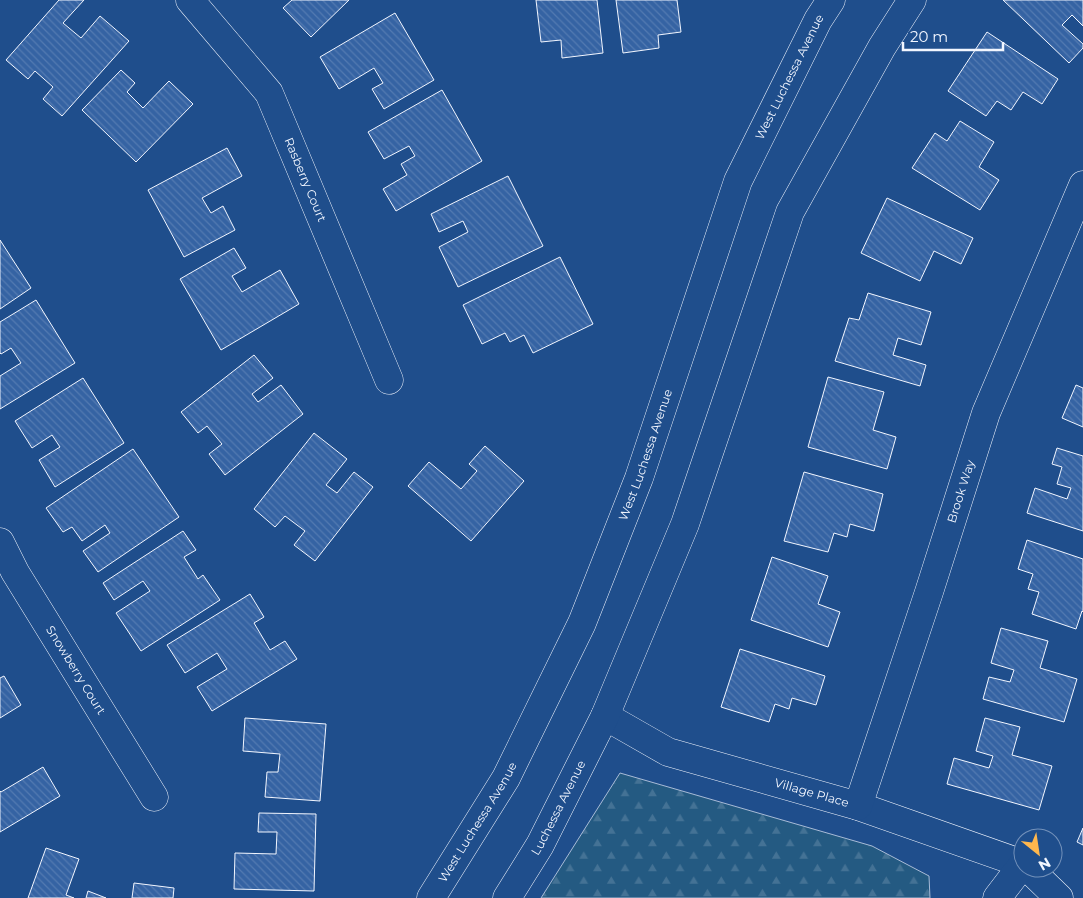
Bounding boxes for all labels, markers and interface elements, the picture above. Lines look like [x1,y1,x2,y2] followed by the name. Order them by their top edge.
[752,11,827,142] street label: West Luchessa Avenue
[903,20,1003,52] scale bar
[910,27,948,46] text: 20 m
[281,135,330,224] street label: Rasberry Court
[615,387,675,522] street label: West Luchessa Avenue
[944,457,978,525] street label: Brook Way
[43,623,109,717] street label: Snowberry Court
[528,758,588,858] street label: Luchessa Avenue
[435,760,520,885] street label: West Luchessa Avenue
[773,775,851,810] street label: Village Place
[1013,828,1063,878] north arrow
[1035,854,1054,875] text: N

